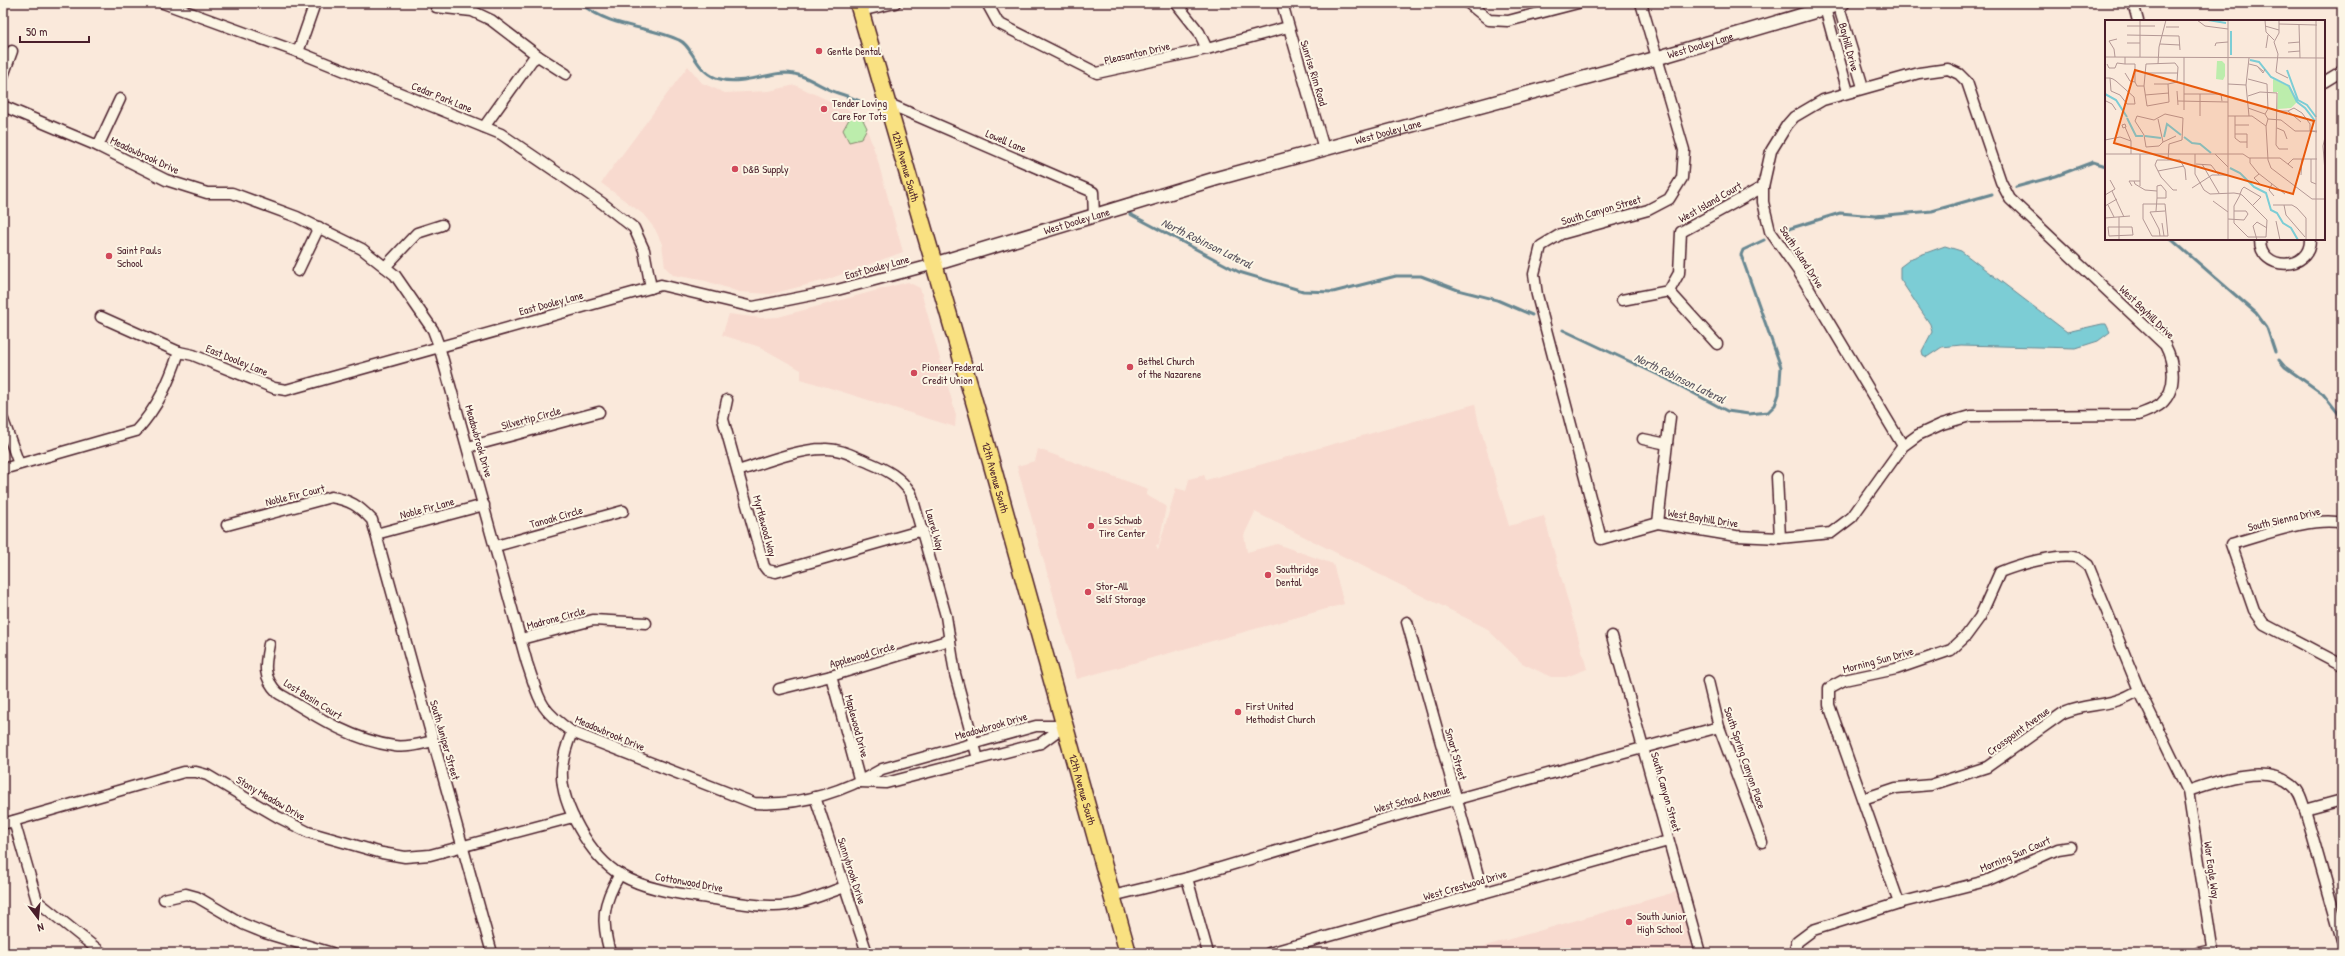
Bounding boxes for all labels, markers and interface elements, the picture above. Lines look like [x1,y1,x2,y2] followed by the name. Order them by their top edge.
[20,18,89,44] scale bar
[2105,20,2325,240] inset map
[1836,21,1862,73] street label: Bayhill Drive
[26,23,47,40] text: 50 m
[1666,29,1736,62] street label: West Dooley Lane
[1103,39,1172,67] street label: Pleasanton Drive
[1297,39,1331,108] street label: Sunrise Rim Road
[827,44,881,58] place label: Gentle Dental
[814,46,824,56] marker: Gentle Dental
[409,78,475,116] street label: Cedar Park Lane
[832,96,887,123] place label: Tender Loving Care For Tots
[819,104,829,114] marker: Tender Loving Care For Tots
[1353,116,1423,147] street label: West Dooley Lane
[983,126,1029,156] street label: Lowell Lane
[889,129,923,204] street label: 12th Avenue South
[108,133,182,177] street label: Meadowbrook Drive
[743,162,789,176] place label: D&B Supply
[730,164,740,174] marker: D&B Supply
[1676,178,1744,226] street label: West Island Court
[1560,192,1643,228] street label: South Canyon Street
[1042,204,1112,238] street label: West Dooley Lane
[1159,214,1256,273] water label: North Robinson Lateral
[1777,223,1828,291] street label: South Island Drive
[117,243,161,270] place label: Saint Pauls School
[104,251,114,261] marker: Saint Pauls School
[843,252,911,282] street label: East Dooley Lane
[2116,282,2178,342] street label: West Bayhill Drive
[517,288,585,318] street label: East Dooley Lane
[204,341,271,379] street label: East Dooley Lane
[1632,349,1729,408] water label: North Robinson Lateral
[1138,354,1202,381] place label: Bethel Church of the Nazarene
[922,360,983,387] place label: Pioneer Federal Credit Union
[1125,362,1135,372] marker: Bethel Church of the Nazarene
[909,368,919,378] marker: Pioneer Federal Credit Union
[462,403,496,479] street label: Meadowbrook Drive
[500,403,563,433] street label: Silvertip Circle
[979,440,1012,515] street label: 12th Avenue South
[264,481,326,509] street label: Noble Fir Court
[398,494,456,522] street label: Noble Fir Lane
[750,494,780,559] street label: Myrtlewood Way
[528,503,585,531] street label: Tanoak Circle
[2246,504,2322,534] street label: South Sienna Drive
[1667,506,1740,531] street label: West Bayhill Drive
[922,508,948,553] street label: Laurel Way
[1099,513,1146,540] place label: Les Schwab Tire Center
[1086,521,1096,531] marker: Les Schwab Tire Center
[1276,562,1319,589] place label: Southridge Dental
[1263,570,1273,580] marker: Southridge Dental
[1096,579,1147,606] place label: Stor-All Self Storage
[1083,587,1093,597] marker: Stor-All Self Storage
[525,603,587,633] street label: Madrone Circle
[828,639,897,671] street label: Applewood Circle
[1841,644,1916,676] street label: Morning Sun Drive
[281,676,345,723] street label: Lost Basin Court
[842,693,872,759] street label: Maplewood Drive
[427,699,463,782] street label: South Juniper Street
[1245,699,1316,726] place label: First United Methodist Church
[1984,703,2053,758] street label: Crosspoint Avenue
[1721,705,1769,811] street label: South Spring Canyon Place
[1233,707,1243,717] marker: First United Methodist Church
[953,709,1029,743] street label: Meadowbrook Drive
[573,712,648,754] street label: Meadowbrook Drive
[1442,727,1470,782] street label: Smart Street
[1648,751,1684,834] street label: South Canyon Street
[1066,753,1099,827] street label: 12th Avenue South
[234,773,309,824] street label: Stony Meadow Drive
[1373,782,1452,816] street label: West School Avenue
[1978,833,2052,875] street label: Morning Sun Court
[835,836,870,907] street label: Sunnybrook Drive
[2201,841,2223,900] street label: War Eagle Way
[1422,866,1509,904] street label: West Crestwood Drive
[654,869,725,895] street label: Cottonwood Drive
[18,898,58,938] north arrow
[1637,909,1687,936] place label: South Junior High School
[1624,917,1634,927] marker: South Junior High School
[36,920,46,935] text: N

